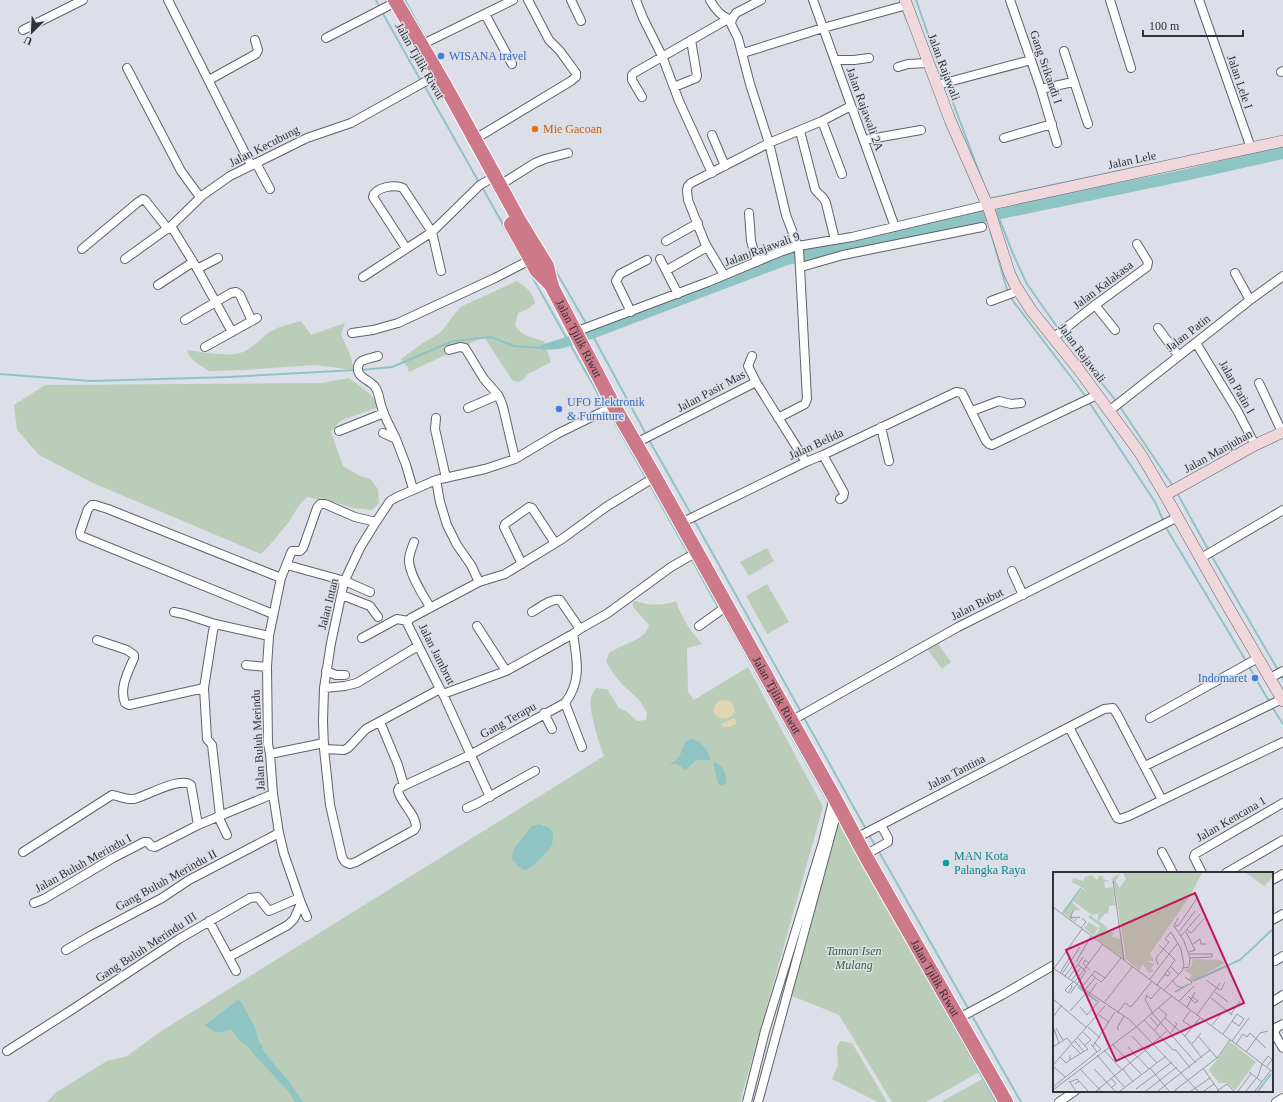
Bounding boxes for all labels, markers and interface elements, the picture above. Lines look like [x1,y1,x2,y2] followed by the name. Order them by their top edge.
[12,12,52,52] north arrow
[1143,12,1243,38] scale bar
[1149,19,1180,33] text: 100 m
[392,20,448,103] street label: Jalan Tjilik Riwut
[1027,28,1065,106] street label: Gang Srikandi I
[925,32,963,103] street label: Jalan Rajawali
[22,34,34,48] text: U
[449,49,527,63] place label: WISANA travel
[436,51,446,61] marker: WISANA travel
[1224,53,1256,111] street label: Jalan Lele I
[843,65,887,153] street label: Jalan Rajawali 2A
[227,122,301,170] street label: Jalan Kecubung
[543,122,602,136] place label: Mie Gacoan
[530,124,540,134] marker: Mie Gacoan
[1107,148,1157,172] street label: Jalan Lele
[722,229,802,269] street label: Jalan Rajawali 9
[1070,257,1136,312] street label: Jalan Kalakasa
[553,297,605,381] street label: Jalan Tjilik Riwut
[1163,311,1213,355] street label: Jalan Patin
[1055,321,1109,386] street label: Jalan Rajawali
[1216,358,1258,416] street label: Jalan Patin I
[674,367,748,415] street label: Jalan Pasir Mas
[567,395,645,423] place label: UFO Elektronik & Furniture
[554,404,564,414] marker: UFO Elektronik & Furniture
[786,425,846,463] street label: Jalan Belida
[1181,426,1255,476] street label: Jalan Manjuhan
[315,577,341,631] street label: Jalan Intan
[948,585,1006,623] street label: Jalan Bubut
[416,621,459,687] street label: Jalan Jambrut
[750,654,805,737] street label: Jalan Tjilik Riwut
[1198,671,1248,685] place label: Indomaret
[1250,673,1260,683] marker: Indomaret
[248,689,268,791] street label: Jalan Buluh Merindu
[478,699,538,741] street label: Gang Terapu
[925,751,988,793] street label: Jalan Tantina
[1193,793,1269,845] street label: Jalan Kencana 1
[32,831,134,895] street label: Jalan Buluh Merindu I
[113,846,219,914] street label: Gang Buluh Merindu II
[954,849,1026,877] place label: MAN Kota Palangka Raya
[941,858,951,868] marker: MAN Kota Palangka Raya
[1053,872,1273,1092] inset map
[93,909,199,985] street label: Gang Buluh Merindu III
[908,937,963,1019] street label: Jalan Tjilik Riwut
[826,944,882,972] park label: Taman Isen Mulang

